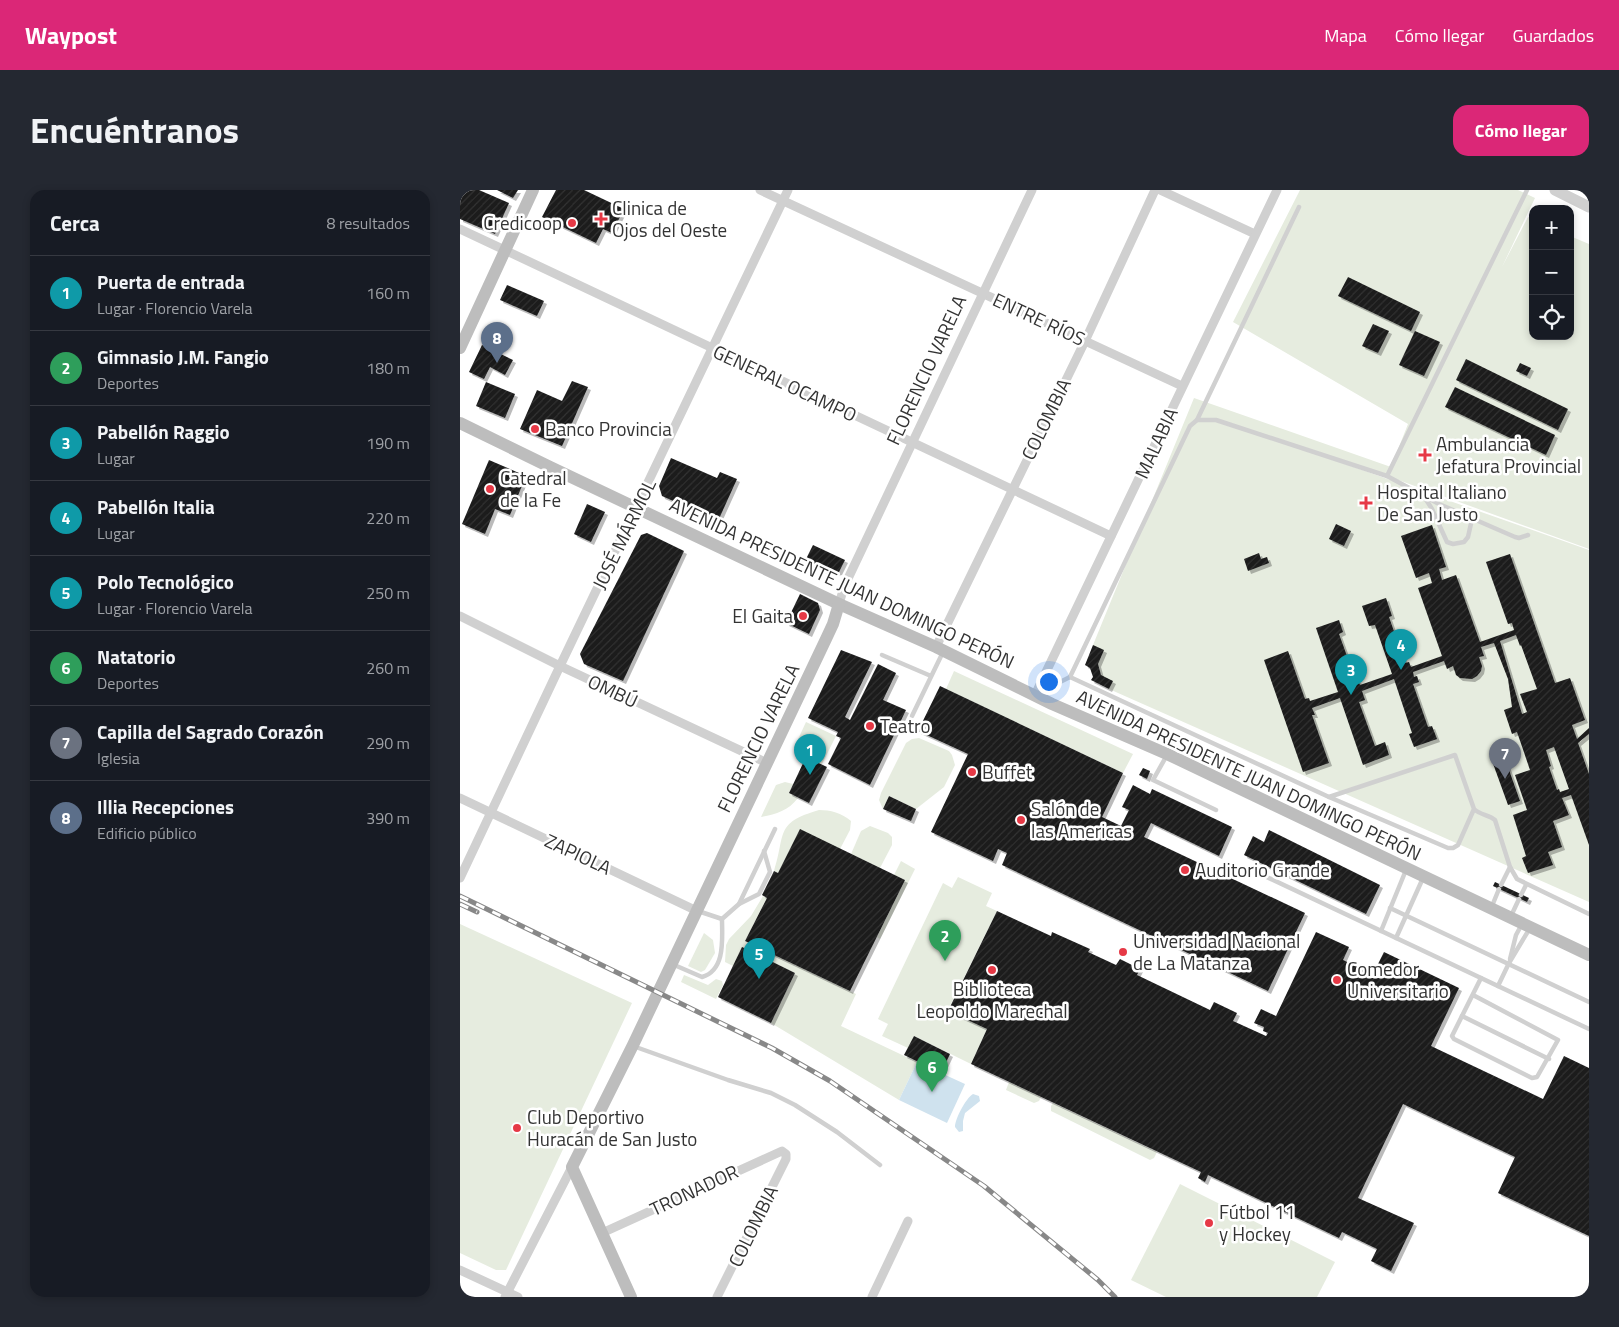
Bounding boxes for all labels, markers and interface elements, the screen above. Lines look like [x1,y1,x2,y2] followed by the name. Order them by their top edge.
[25,17,117,53] text: Waypost
[1324,22,1367,49] text: Mapa
[1395,22,1484,49] text: Cómo llegar
[1512,22,1594,49] text: Guardados
[30,103,239,157] text: Encuéntranos
[1453,105,1589,156] button: Cómo llegar
[612,193,727,244] place label: Clinica de Ojos del Oeste
[1529,205,1574,340] map controls
[1529,205,1574,250] button: +
[50,207,100,239] text: Cerca
[483,208,562,237] place label: Credicoop
[326,211,410,235] text: 8 resultados
[594,212,608,226] marker: Clinica de Ojos del Oeste
[566,217,578,229] marker: Credicoop
[1529,250,1574,295] button: −
[97,267,245,296] text: Puerta de entrada
[62,281,70,305] text: 1
[366,281,410,305] text: 160 m
[988,284,1090,353] street label: ENTRE RÍOS
[878,290,973,450] street label: FLORENCIO VARELA
[1529,295,1574,340] button: locate
[97,296,253,320] text: Lugar · Florencio Varela
[481,322,513,363] pin: 8
[709,337,862,429] street label: GENERAL OCAMPO
[97,342,269,371] text: Gimnasio J.M. Fangio
[62,356,70,380] text: 2
[366,356,410,380] text: 180 m
[97,371,159,395] text: Deportes
[1013,373,1078,465] street label: COLOMBIA
[1126,402,1185,483] street label: MALABIA
[545,414,672,443] place label: Banco Provincia
[97,417,230,446] text: Pabellón Raggio
[529,423,541,435] marker: Banco Provincia
[1436,429,1581,480] place label: Ambulancia Jefatura Provincial
[62,431,70,455] text: 3
[366,431,410,455] text: 190 m
[97,446,135,470] text: Lugar
[1418,448,1432,462] marker: Ambulancia Jefatura Provincial
[500,463,567,514] place label: Catedral de la Fe
[584,474,663,594] street label: JOSÉ MÁRMOL
[1377,477,1507,528] place label: Hospital Italiano De San Justo
[484,483,496,495] marker: Catedral de la Fe
[665,490,1019,675] street label: AVENIDA PRESIDENTE JUAN DOMINGO PERÓN
[97,492,215,521] text: Pabellón Italia
[1359,496,1373,510] marker: Hospital Italiano De San Justo
[62,506,70,530] text: 4
[366,506,410,530] text: 220 m
[97,521,135,545] text: Lugar
[97,567,234,596] text: Polo Tecnológico
[62,581,70,605] text: 5
[366,581,410,605] text: 250 m
[97,596,253,620] text: Lugar · Florencio Varela
[732,601,793,630] place label: El Gaita
[797,610,809,622] marker: El Gaita
[1385,629,1417,670] pin: 4
[97,642,176,671] text: Natatorio
[1335,654,1367,695] pin: 3
[62,656,70,680] text: 6
[366,656,410,680] text: 260 m
[709,658,806,817] street label: FLORENCIO VARELA
[583,666,643,715] street label: OMBÚ
[1036,669,1062,695] your location
[97,671,159,695] text: Deportes
[1072,682,1426,867] street label: AVENIDA PRESIDENTE JUAN DOMINGO PERÓN
[880,711,930,740] place label: Teatro
[97,717,324,746] text: Capilla del Sagrado Corazón
[864,720,876,732] marker: Teatro
[62,731,70,755] text: 7
[366,731,410,755] text: 290 m
[794,734,826,775] pin: 1
[1489,738,1521,779] pin: 7
[97,746,140,770] text: Iglesia
[982,757,1033,786] place label: Buffet
[966,766,978,778] marker: Buffet
[97,792,234,821] text: Illia Recepciones
[1031,794,1132,845] place label: Salón de las Americas
[62,806,70,830] text: 8
[366,806,410,830] text: 390 m
[1015,814,1027,826] marker: Salón de las Americas
[97,821,197,845] text: Edificio público
[540,826,616,882] street label: ZAPIOLA
[1195,855,1330,884] place label: Auditorio Grande
[1179,864,1191,876] marker: Auditorio Grande
[929,920,961,961] pin: 2
[1133,926,1301,977] place label: Universidad Nacional de La Matanza
[743,938,775,979] pin: 5
[1117,946,1129,958] marker: Universidad Nacional de La Matanza
[1347,954,1449,1005] place label: Comedor Universitario
[986,964,998,976] marker: Biblioteca Leopoldo Marechal
[916,974,1068,1025] place label: Biblioteca Leopoldo Marechal
[1331,974,1343,986] marker: Comedor Universitario
[916,1051,948,1092] pin: 6
[527,1102,697,1153] place label: Club Deportivo Huracán de San Justo
[511,1122,523,1134] marker: Club Deportivo Huracán de San Justo
[645,1156,743,1223] street label: TRONADOR
[720,1180,785,1272] street label: COLOMBIA
[1219,1197,1295,1248] place label: Fútbol 11 y Hockey
[1203,1217,1215,1229] marker: Fútbol 11 y Hockey

